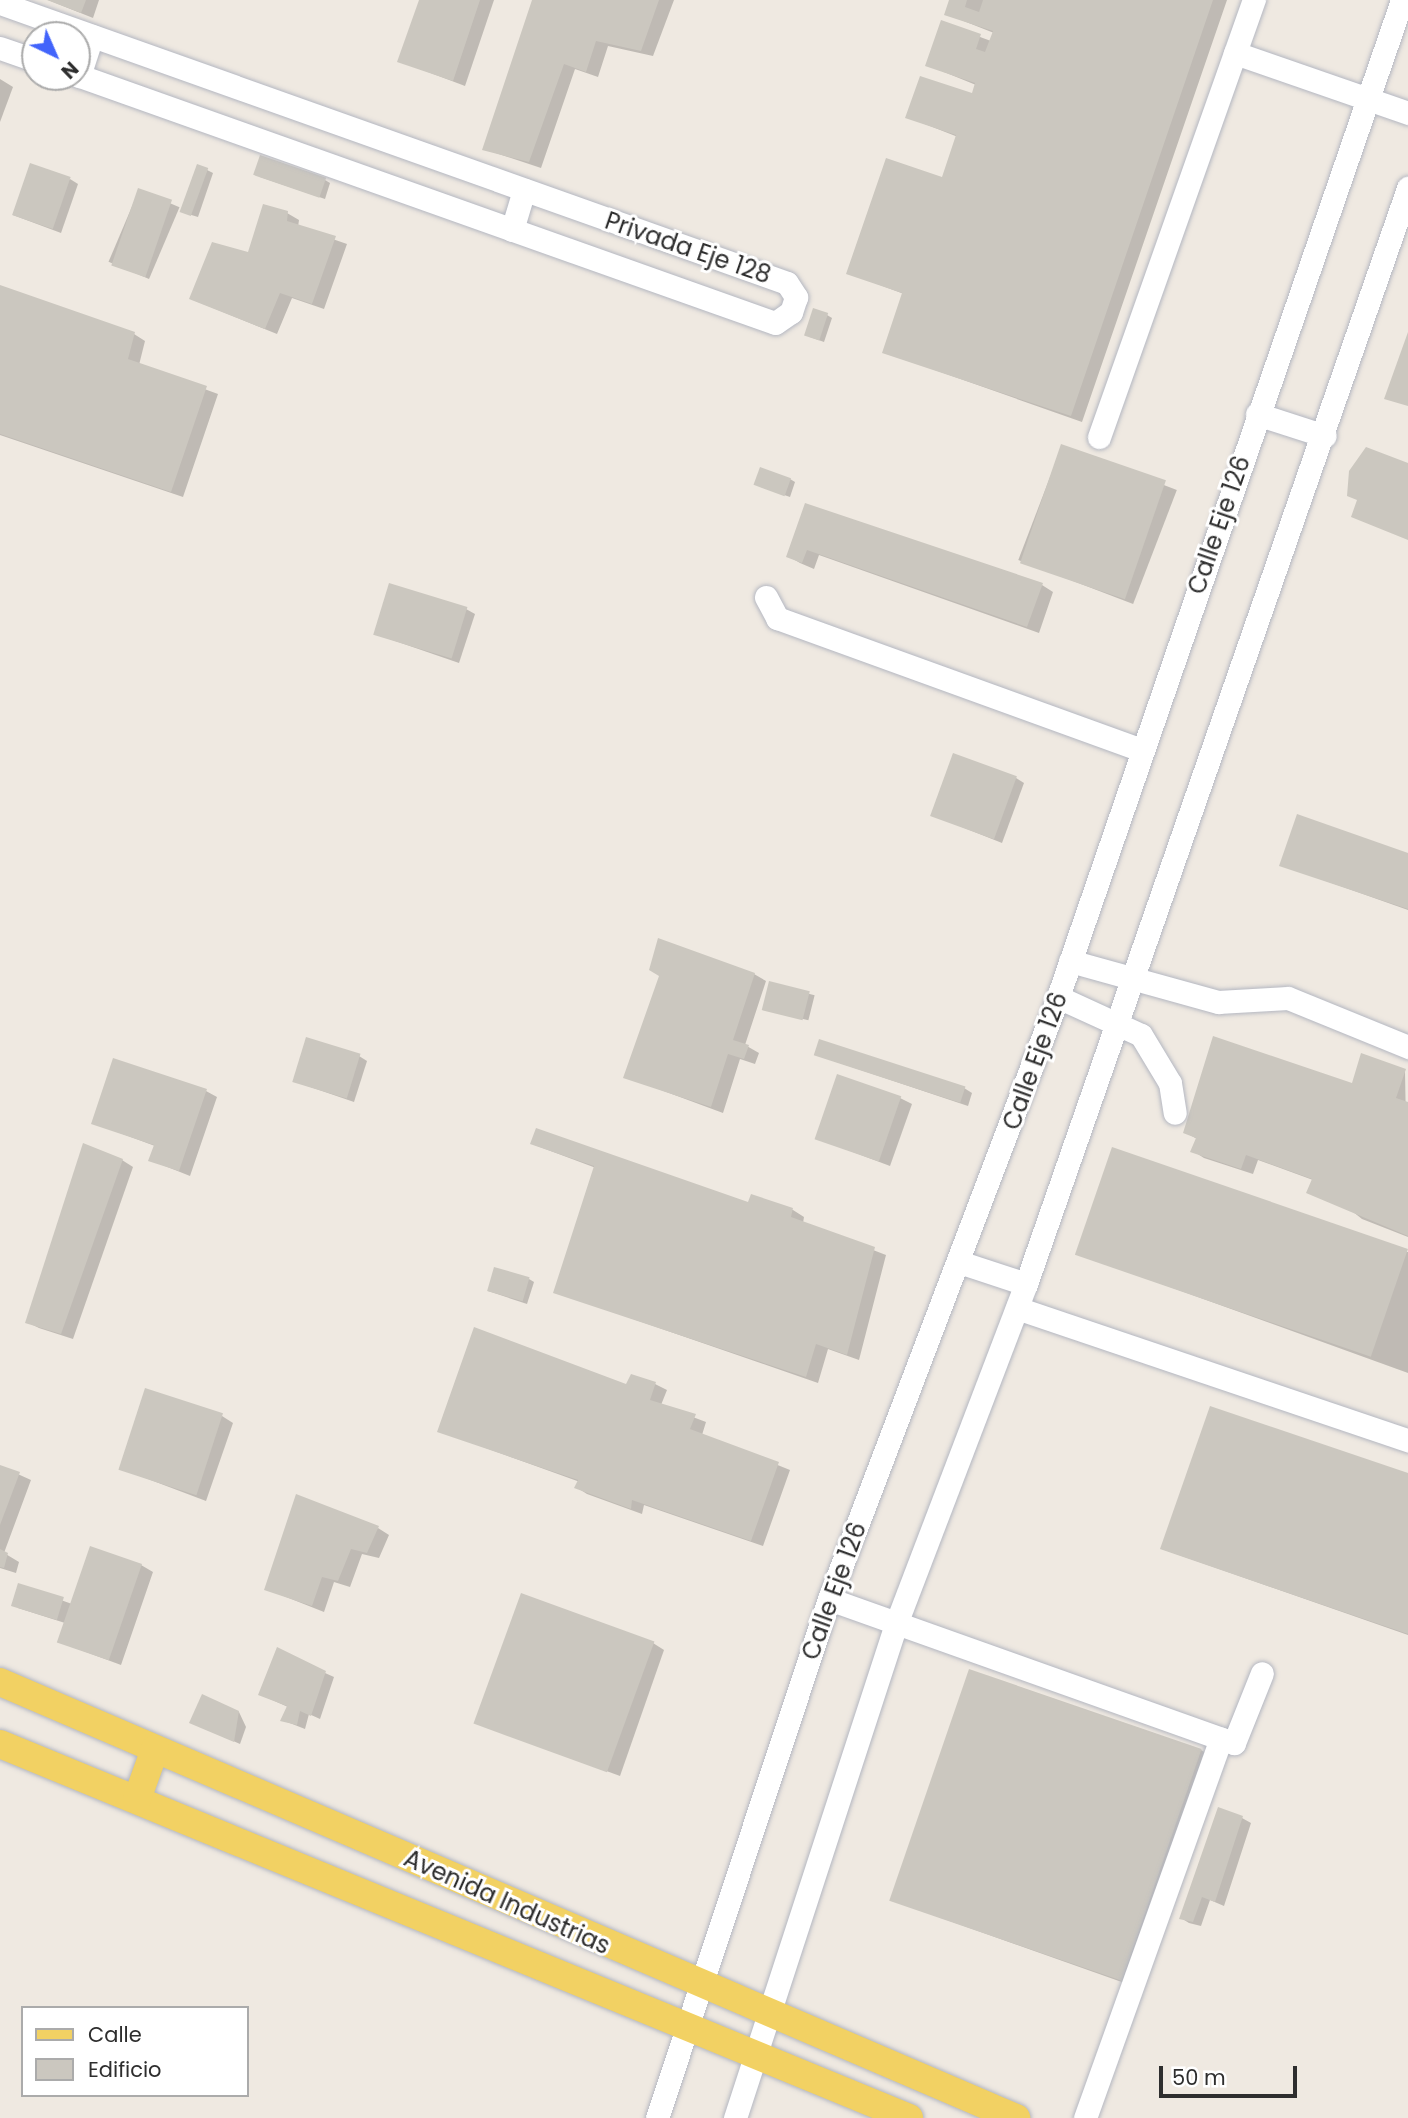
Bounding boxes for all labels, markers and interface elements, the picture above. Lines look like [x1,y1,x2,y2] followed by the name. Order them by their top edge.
[21,21,91,91] north arrow
[55,55,84,85] text: N
[601,206,775,290] street label: Privada Eje 128
[1182,452,1256,598] street label: Calle Eje 126
[997,988,1073,1134] street label: Calle Eje 126
[796,1518,872,1664] street label: Calle Eje 126
[400,1844,614,1960] street label: Avenida Industrias
[21,2006,248,2097] legend
[88,2020,142,2049] text: Calle
[1163,2052,1301,2096] scale bar
[88,2055,162,2084] text: Edificio
[1172,2063,1226,2092] text: 50 m

